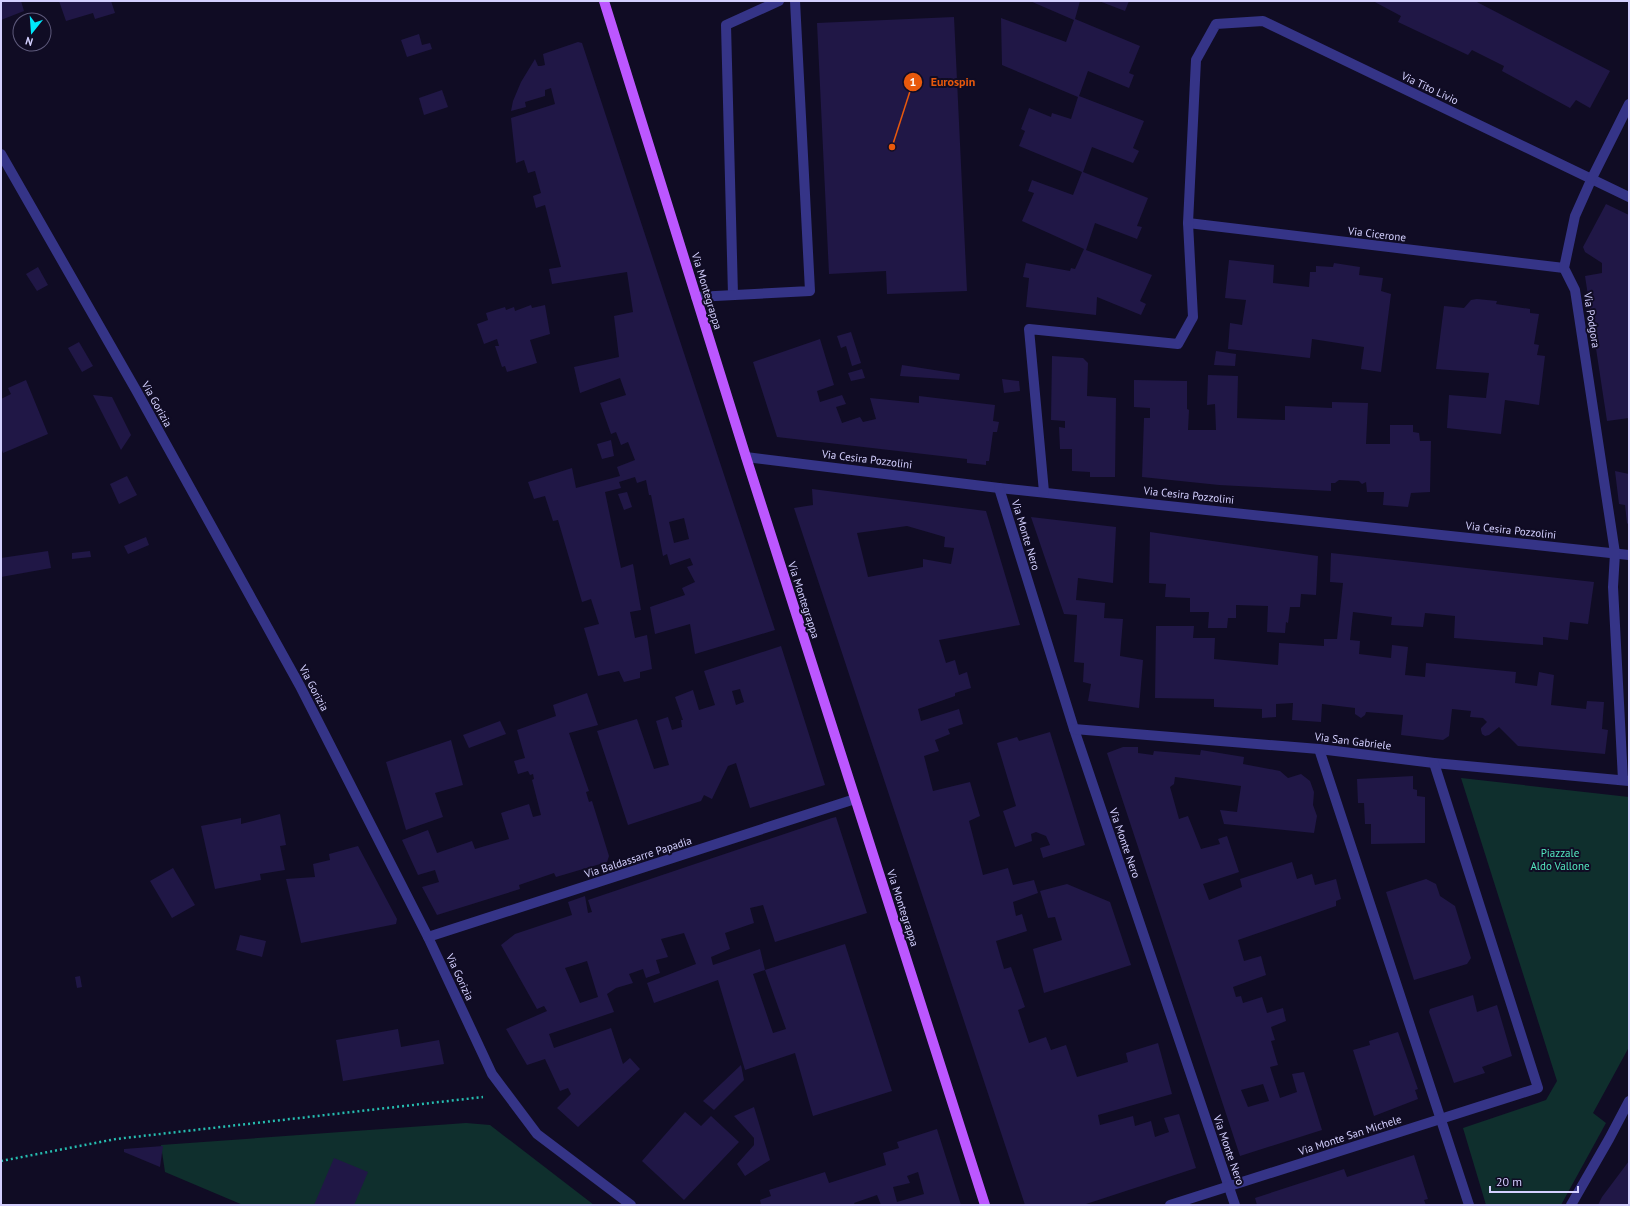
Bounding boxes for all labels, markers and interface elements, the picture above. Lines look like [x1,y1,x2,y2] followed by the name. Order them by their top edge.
[12,12,52,52] north arrow
[24,34,35,49] text: N
[1398,68,1461,107] street label: Via Tito Livio
[903,70,984,94] callout: Eurospin
[910,74,916,89] text: 1
[931,74,975,89] text: Eurospin
[1346,223,1407,245] street label: Via Cicerone
[688,250,725,331] street label: Via Montegrappa
[1581,290,1603,349] street label: Via Podgora
[138,378,175,429] street label: Via Gorizia
[820,446,913,471] street label: Via Cesira Pozzolini
[1142,483,1235,507] street label: Via Cesira Pozzolini
[1008,497,1043,572] street label: Via Monte Nero
[1464,518,1557,542] street label: Via Cesira Pozzolini
[785,559,823,640] street label: Via Montegrappa
[296,662,332,713] street label: Via Gorizia
[1313,729,1392,753] street label: Via San Gabriele
[1106,805,1144,880] street label: Via Monte Nero
[582,833,693,881] street label: Via Baldassarre Papadia
[1530,846,1590,873] park label: Piazzale Aldo Vallone
[884,867,922,948] street label: Via Montegrappa
[443,950,477,1003] street label: Via Gorizia
[1210,1112,1248,1187] street label: Via Monte Nero
[1296,1112,1404,1159] street label: Via Monte San Michele
[1490,1168,1578,1194] scale bar
[1496,1174,1522,1189] text: 20 m

